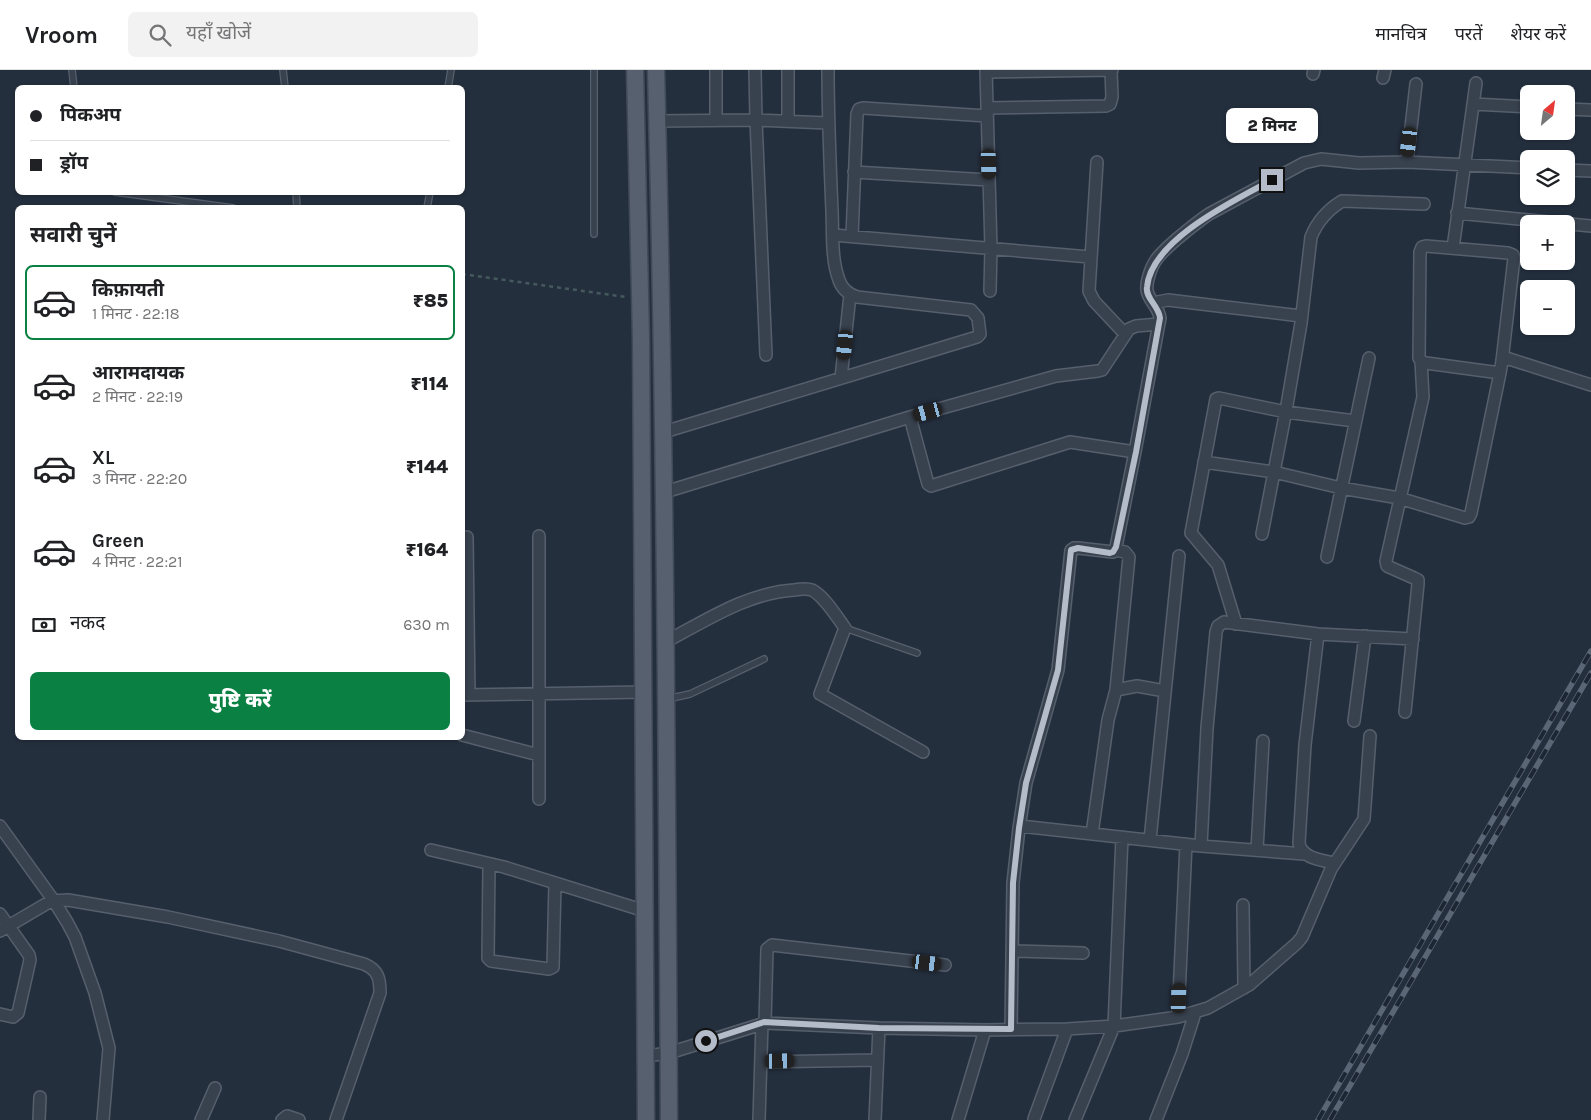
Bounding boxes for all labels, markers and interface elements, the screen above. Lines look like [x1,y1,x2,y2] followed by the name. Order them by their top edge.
[128,12,478,57] search box
[25,21,98,49] text: Vroom
[146,21,174,49] icon: search
[186,22,251,44] text: यहाँ खोजें
[1375,23,1427,45] text: मानचित्र
[1455,23,1482,45] text: परतें
[1510,23,1566,45] text: शेयर करें
[1520,85,1575,140] north arrow
[1520,85,1575,335] map controls
[60,104,121,126] text: पिकअप
[1226,108,1318,142] callout: 2 मिनट
[1248,116,1296,135] text: 2 मिनट
[1399,126,1418,158] car
[980,149,997,179] car
[1520,150,1575,205] button: layers
[60,152,88,174] text: ड्रॉप
[1261,169,1283,191] route end
[1520,215,1575,270] button: +
[30,222,117,248] text: सवारी चुनें
[92,279,164,301] text: किफ़ायती
[32,280,77,325] icon: car
[1520,280,1575,335] button: −
[413,290,448,312] text: ₹85
[92,304,180,323] text: 1 मिनट · 22:18
[835,329,854,361] car
[92,362,184,384] text: आरामदायक
[32,363,77,408] icon: car
[410,373,448,395] text: ₹114
[92,387,183,406] text: 2 मिनट · 22:19
[911,401,944,423] car
[32,446,77,491] icon: car
[92,447,114,469] text: XL
[406,456,448,478] text: ₹144
[92,469,187,488] text: 3 मिनट · 22:20
[32,529,77,574] icon: car
[92,530,144,552] text: Green
[405,539,448,561] text: ₹164
[92,552,183,571] text: 4 मिनट · 22:21
[30,611,58,639] icon: cash
[70,612,105,634] text: नकद
[403,615,450,634] text: 630 m
[30,672,450,730] button: पुष्टि करें
[911,954,942,972] car
[1170,983,1187,1013] car
[695,1030,717,1052] route start
[764,1053,795,1069] car

